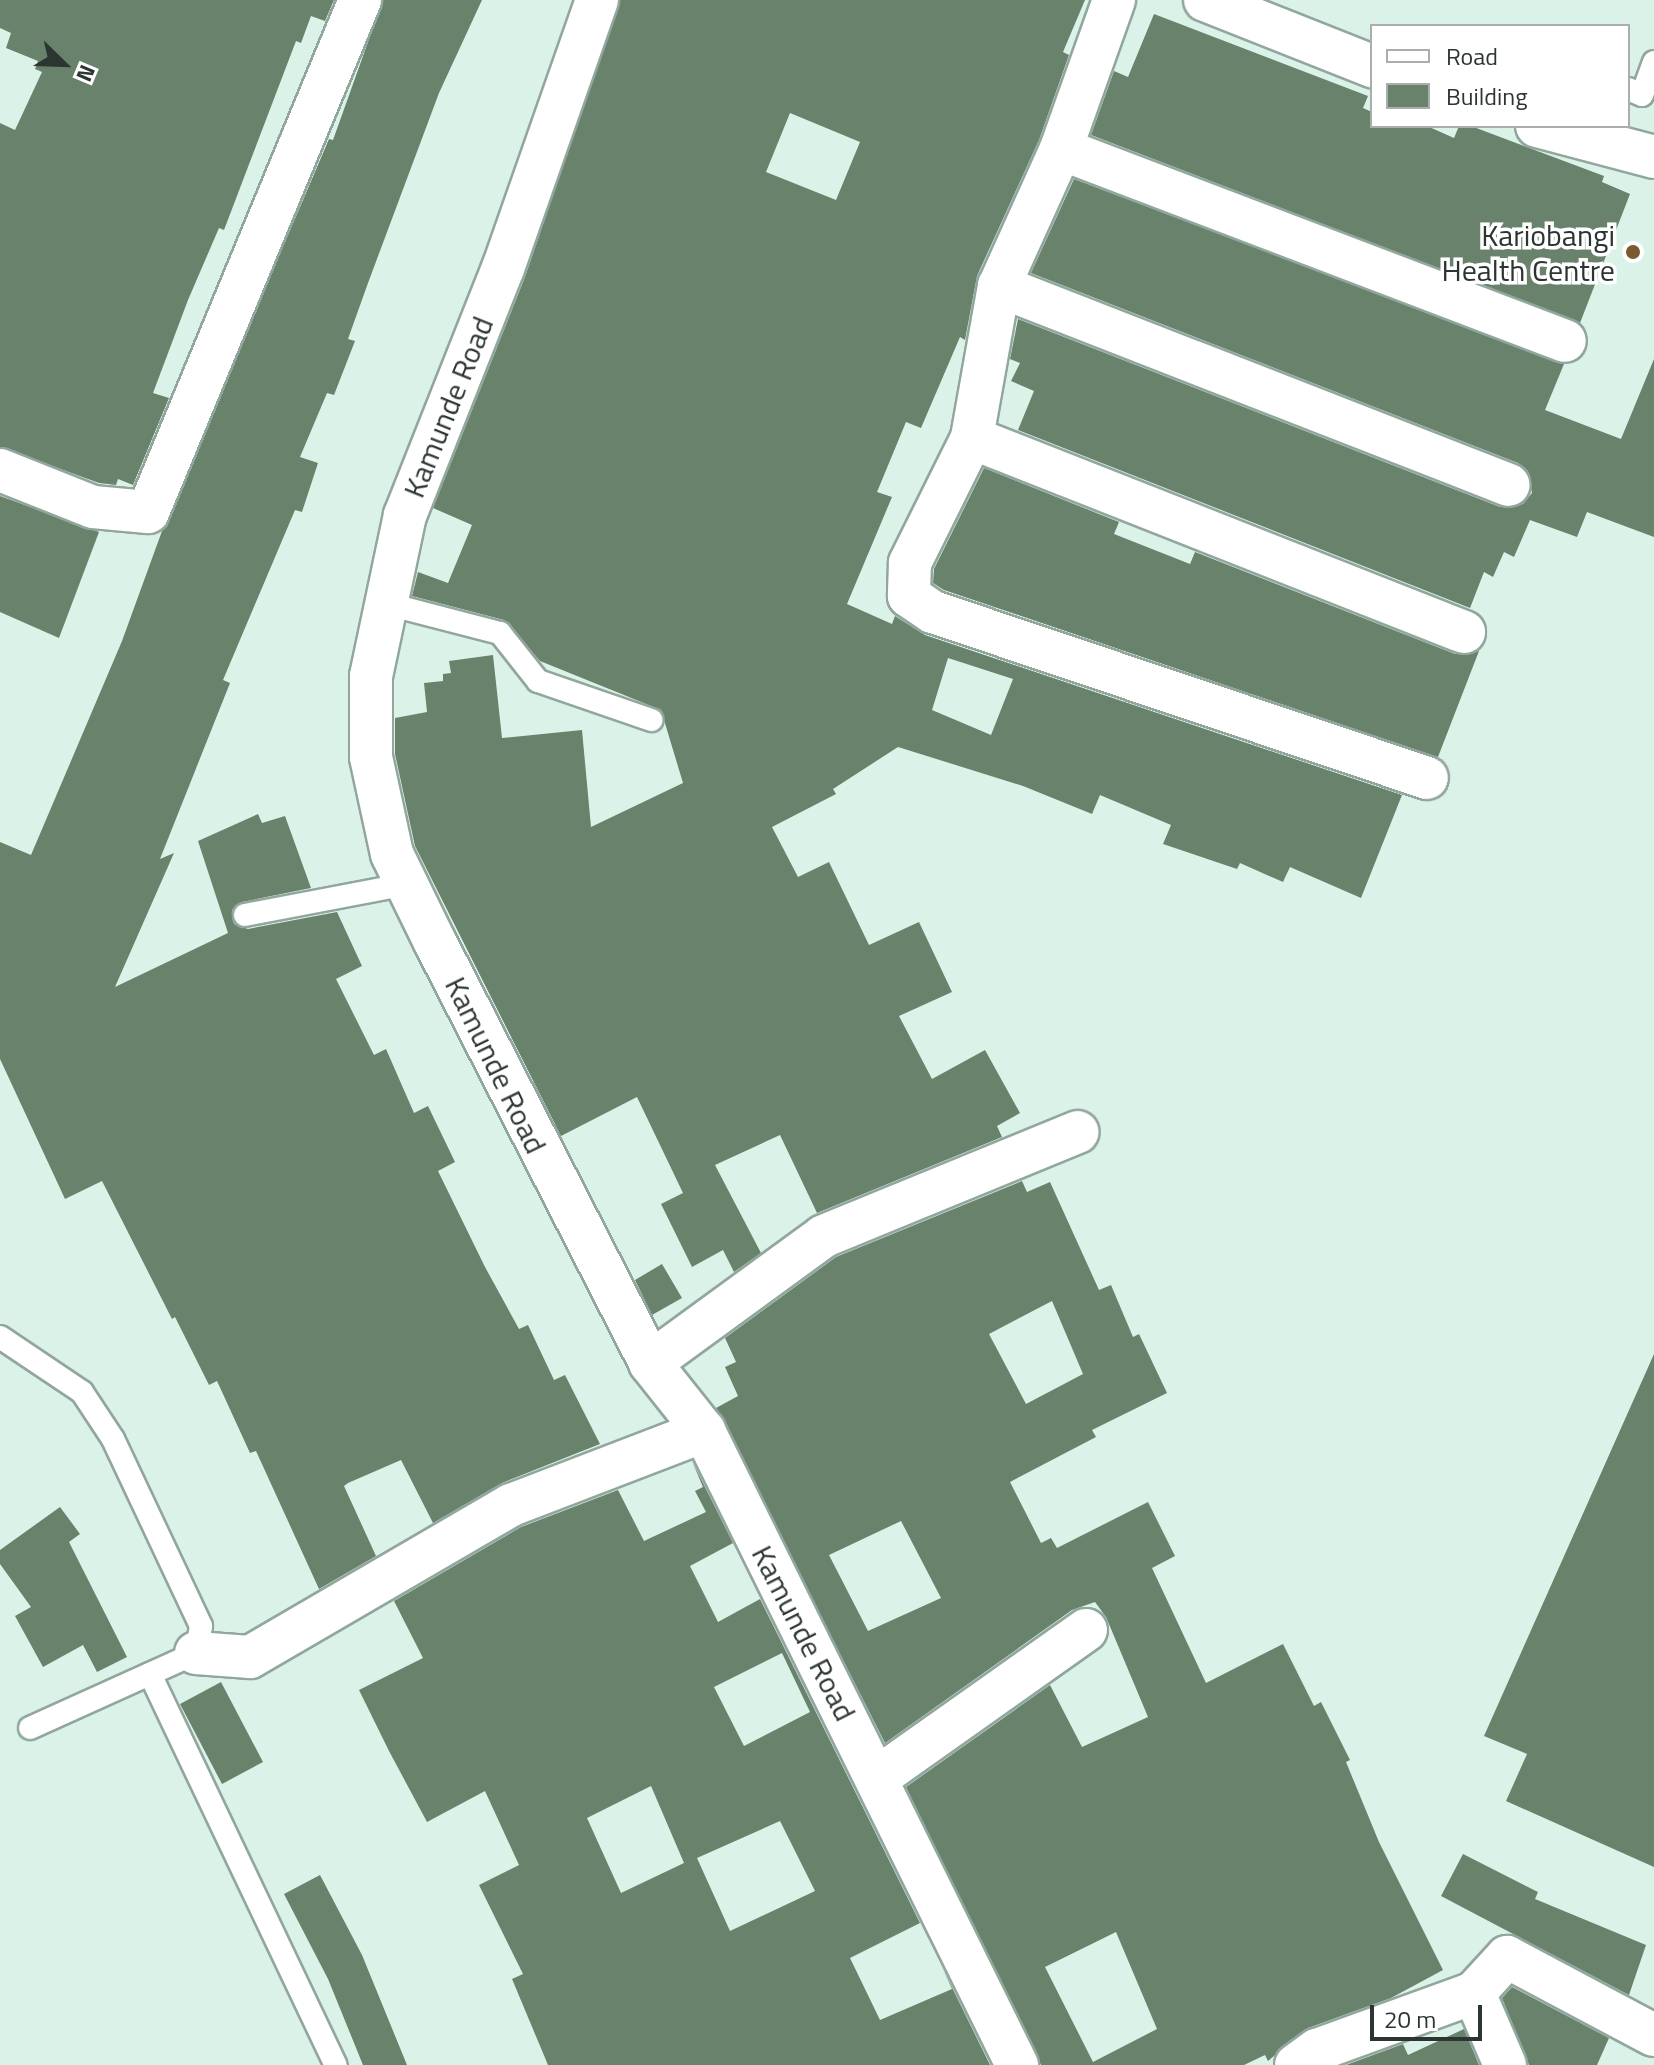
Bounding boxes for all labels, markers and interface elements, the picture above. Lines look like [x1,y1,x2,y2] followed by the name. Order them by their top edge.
[24,24,104,104] north arrow
[1370,24,1630,128] legend
[1446,38,1498,74] text: Road
[67,60,105,87] text: N
[1446,78,1528,114] text: Building
[1442,217,1615,288] place label: Kariobangi Health Centre
[1622,241,1644,263] marker: Kariobangi Health Centre
[395,311,501,503] street label: Kamunde Road
[438,971,554,1159] street label: Kamunde Road
[744,1539,864,1727] street label: Kamunde Road
[1374,1989,1486,2039] scale bar
[1384,2001,1436,2037] text: 20 m

